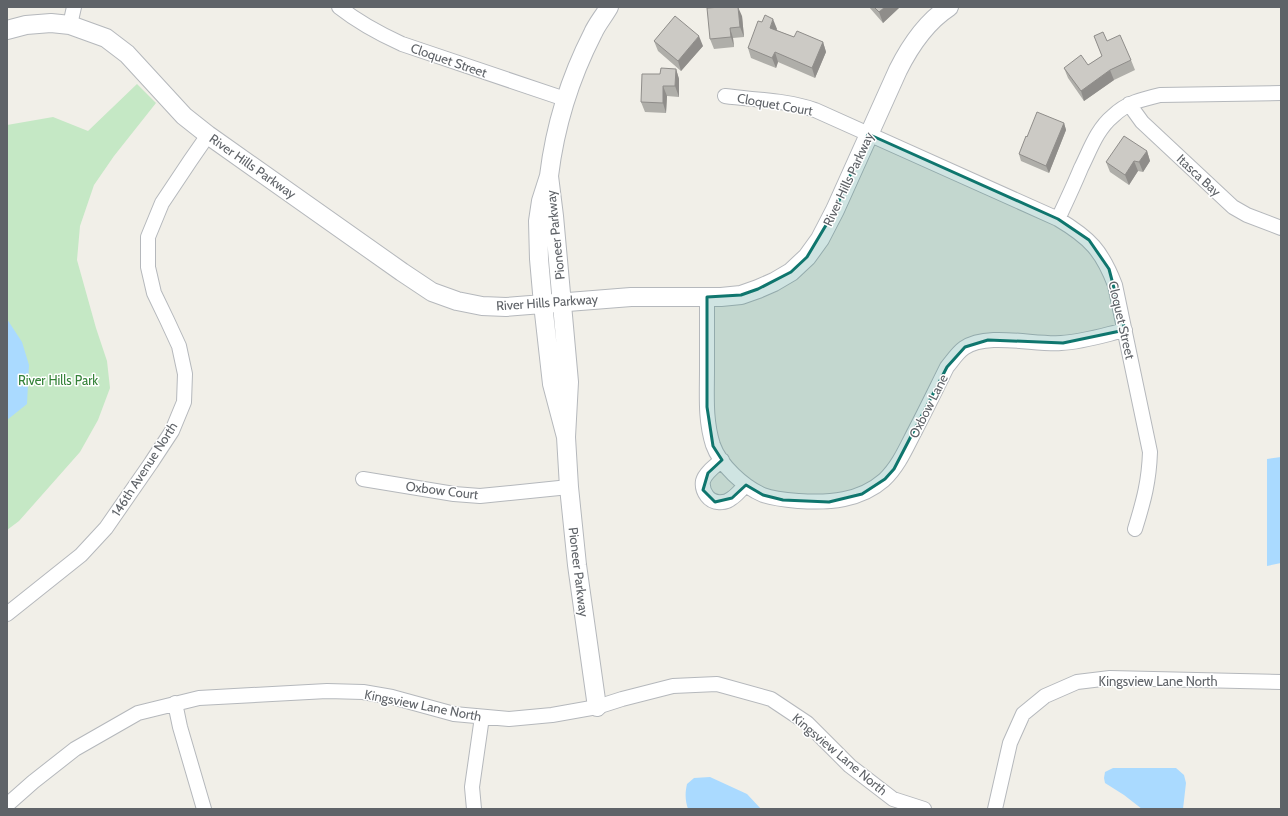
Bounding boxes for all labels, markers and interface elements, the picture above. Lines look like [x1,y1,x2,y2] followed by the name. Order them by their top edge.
[409,39,490,81] street label: Cloquet Street
[736,89,815,119] street label: Cloquet Court
[819,129,877,229] street label: River Hills Parkway
[207,130,300,202] street label: River Hills Parkway
[1174,151,1225,200] street label: Itasca Bay
[542,189,568,281] street label: Pioneer Parkway
[1105,279,1139,361] street label: Cloquet Street
[496,290,599,314] street label: River Hills Parkway
[905,371,951,441] street label: Oxbow Lane
[18,372,98,388] park label: River Hills Park
[108,419,180,519] street label: 146th Avenue North
[405,478,480,502] street label: Oxbow Court
[566,526,592,618] street label: Pioneer Parkway
[1099,673,1217,689] street label: Kingsview Lane North
[363,686,483,724] street label: Kingsview Lane North
[789,710,891,798] street label: Kingsview Lane North

